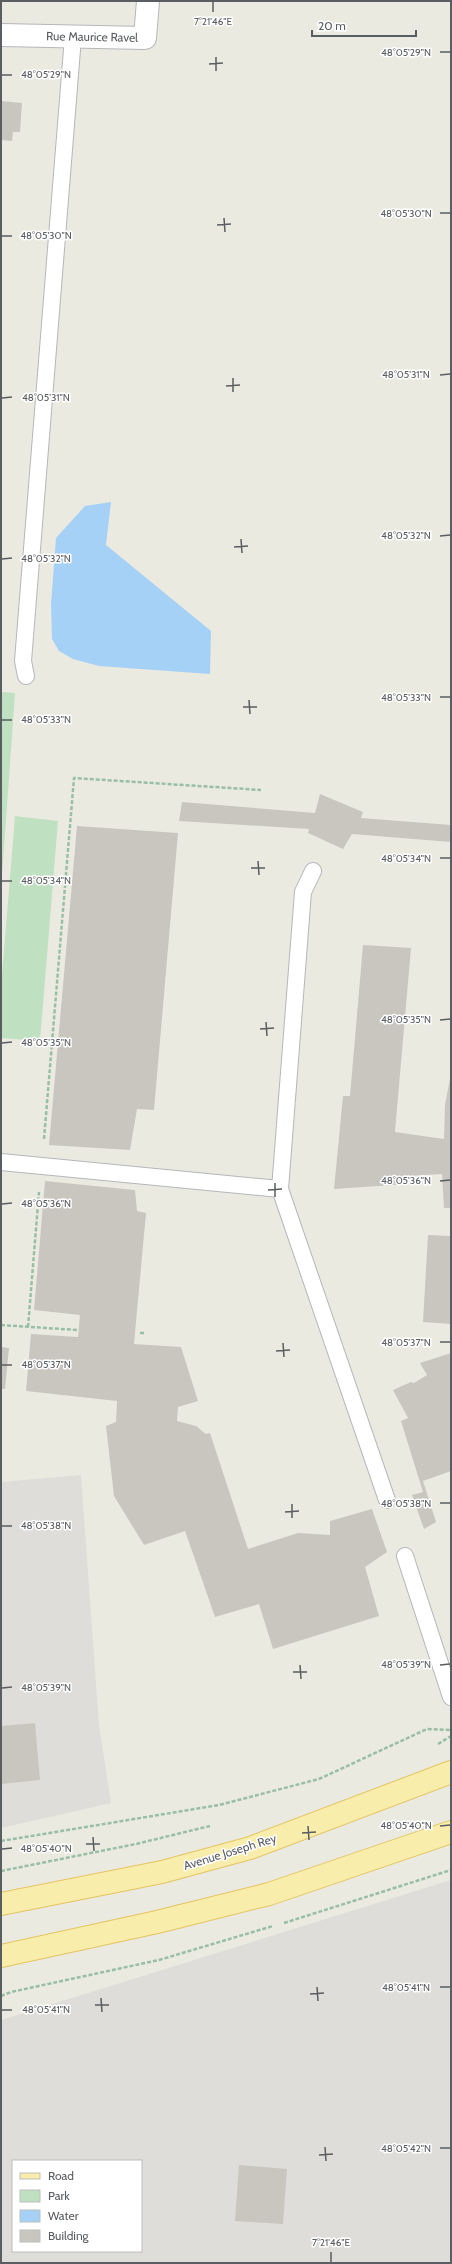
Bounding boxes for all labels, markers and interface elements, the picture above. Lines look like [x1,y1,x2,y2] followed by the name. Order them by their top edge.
[312,12,416,38] scale bar
[194,15,233,28] text: 7°21'46"E
[318,18,346,33] text: 20 m
[46,28,138,45] street label: Rue Maurice Ravel
[381,46,431,59] text: 48°05'29"N
[21,68,71,81] text: 48°05'29"N
[380,207,432,220] text: 48°05'30"N
[20,229,72,242] text: 48°05'30"N
[382,368,430,381] text: 48°05'31"N
[22,391,70,404] text: 48°05'31"N
[381,529,431,542] text: 48°05'32"N
[21,552,71,565] text: 48°05'32"N
[381,691,431,704] text: 48°05'33"N
[21,713,71,726] text: 48°05'33"N
[381,852,431,865] text: 48°05'34"N
[21,874,71,887] text: 48°05'34"N
[381,1013,431,1026] text: 48°05'35"N
[21,1036,71,1049] text: 48°05'35"N
[381,1174,431,1187] text: 48°05'36"N
[21,1197,71,1210] text: 48°05'36"N
[381,1336,431,1349] text: 48°05'37"N
[21,1358,71,1371] text: 48°05'37"N
[381,1497,431,1510] text: 48°05'38"N
[21,1519,71,1532] text: 48°05'38"N
[381,1658,431,1671] text: 48°05'39"N
[21,1681,71,1694] text: 48°05'39"N
[380,1819,432,1832] text: 48°05'40"N
[182,1830,278,1873] street label: Avenue Joseph Rey
[20,1842,72,1855] text: 48°05'40"N
[382,1981,430,1994] text: 48°05'41"N
[22,2003,70,2016] text: 48°05'41"N
[381,2142,431,2155] text: 48°05'42"N
[12,2160,142,2252] legend
[48,2168,74,2183] text: Road
[48,2188,70,2203] text: Park
[48,2208,79,2223] text: Water
[48,2228,90,2243] text: Building
[312,2236,351,2249] text: 7°21'46"E

